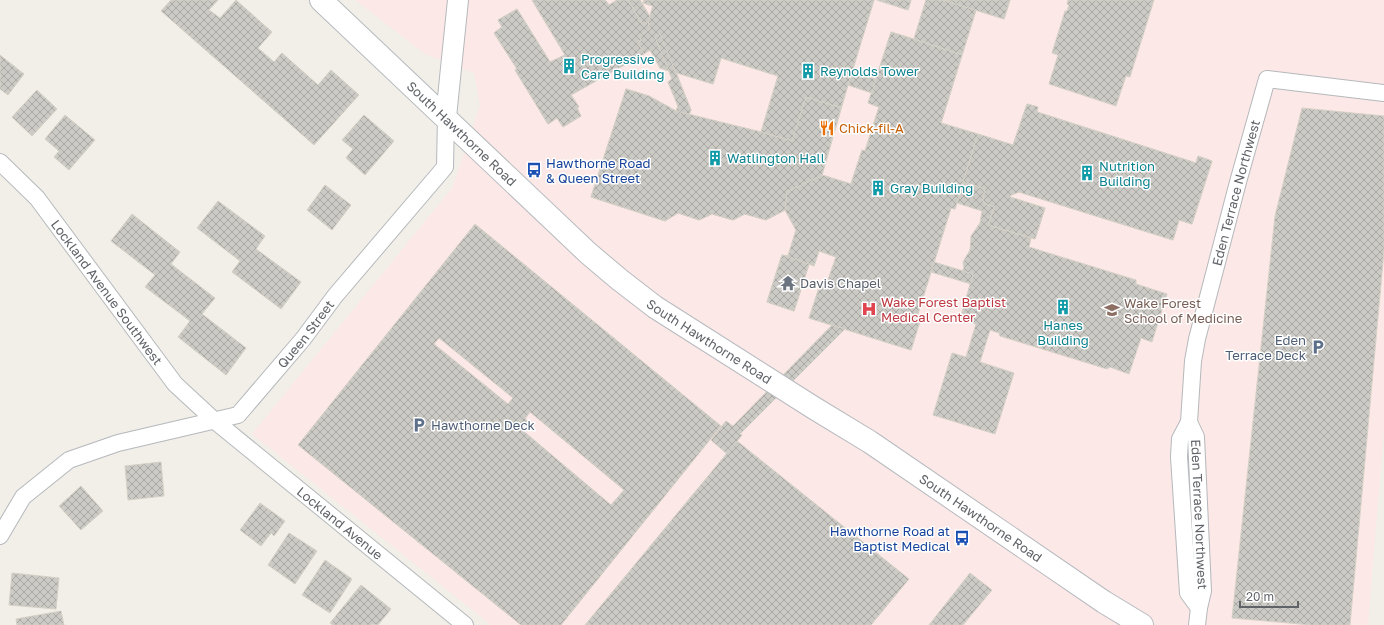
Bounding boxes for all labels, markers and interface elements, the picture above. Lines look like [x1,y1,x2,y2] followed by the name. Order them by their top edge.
[581,51,664,82] place label: Progressive Care Building
[560,57,578,75] building icon: Progressive Care Building
[799,62,817,80] building icon: Reynolds Tower
[820,63,919,79] place label: Reynolds Tower
[404,78,520,189] street label: South Hawthorne Road
[1208,118,1263,267] street label: Eden Terrace Northwest
[818,119,836,137] restaurant icon: Chick-fil-A
[839,120,904,136] place label: Chick-fil-A
[706,149,724,167] building icon: Watlington Hall
[727,150,825,166] place label: Watlington Hall
[546,155,651,186] place label: Hawthorne Road & Queen Street
[1099,158,1155,189] place label: Nutrition Building
[525,161,543,179] bus stop icon: Hawthorne Road & Queen Street
[1078,164,1096,182] building icon: Nutrition Building
[869,179,887,197] building icon: Gray Building
[890,180,973,196] place label: Gray Building
[48,217,166,368] street label: Lockland Avenue Southwest
[779,274,797,292] temple icon: Davis Chapel
[800,275,881,291] place label: Davis Chapel
[881,294,1006,325] place label: Wake Forest Baptist Medical Center
[643,295,775,387] street label: South Hawthorne Road
[1124,295,1242,326] place label: Wake Forest School of Medicine
[274,297,337,371] street label: Queen Street
[1054,298,1072,316] building icon: Hanes Building
[860,300,878,318] hospital icon: Wake Forest Baptist Medical Center
[1103,301,1121,319] school or university icon: Wake Forest School of Medicine
[1037,317,1089,348] place label: Hanes Building
[1225,332,1307,363] place label: Eden Terrace Deck
[1309,338,1327,356] parking icon: Eden Terrace Deck
[410,416,428,434] parking icon: Hawthorne Deck
[431,417,535,433] place label: Hawthorne Deck
[1188,439,1211,590] street label: Eden Terrace Northwest
[916,470,1045,565] street label: South Hawthorne Road
[294,483,386,563] street label: Lockland Avenue
[830,523,950,554] place label: Hawthorne Road at Baptist Medical
[953,529,971,547] bus stop icon: Hawthorne Road at Baptist Medical
[1240,583,1298,609] scale bar
[1246,589,1274,604] text: 20 m

